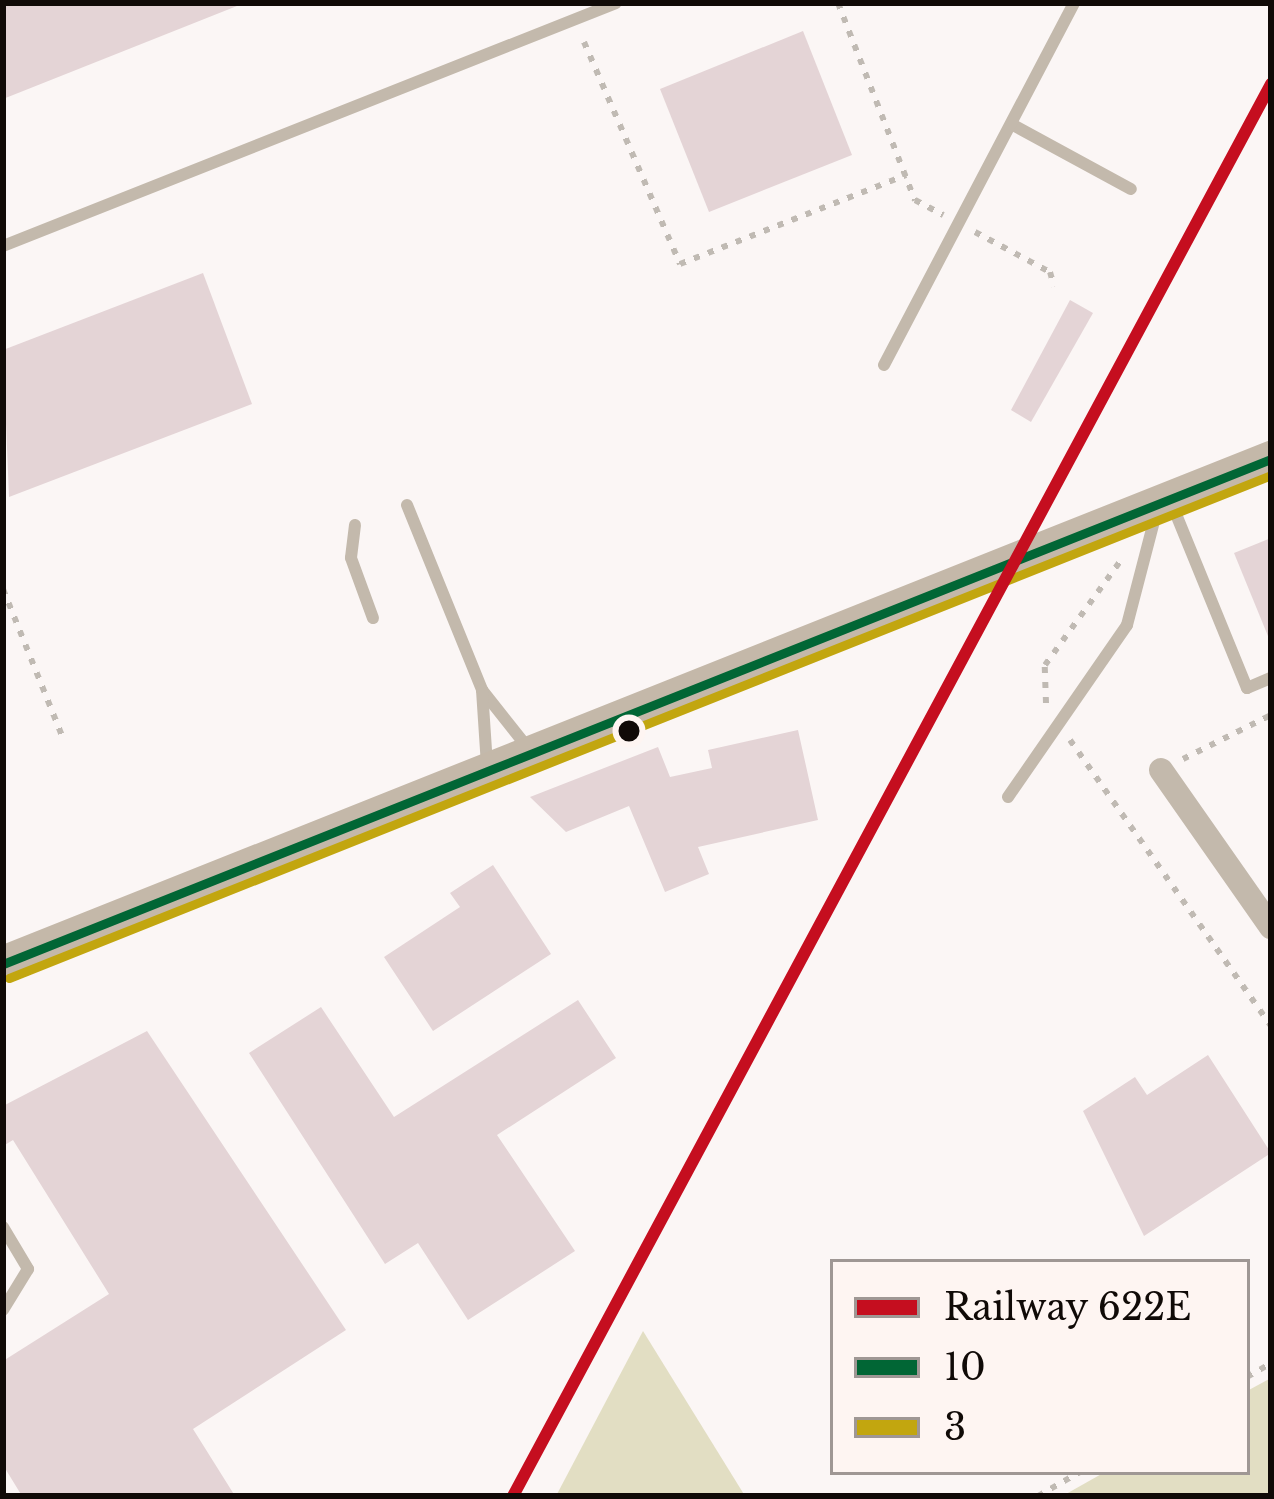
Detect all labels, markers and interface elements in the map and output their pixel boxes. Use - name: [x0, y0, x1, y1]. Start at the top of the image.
- unlabelled marker: [618, 720, 640, 742]
- legend: [830, 1259, 1250, 1475]
- text: Railway 622E: [944, 1285, 1191, 1330]
- text: 10: [944, 1345, 986, 1390]
- text: 3: [944, 1405, 966, 1450]

